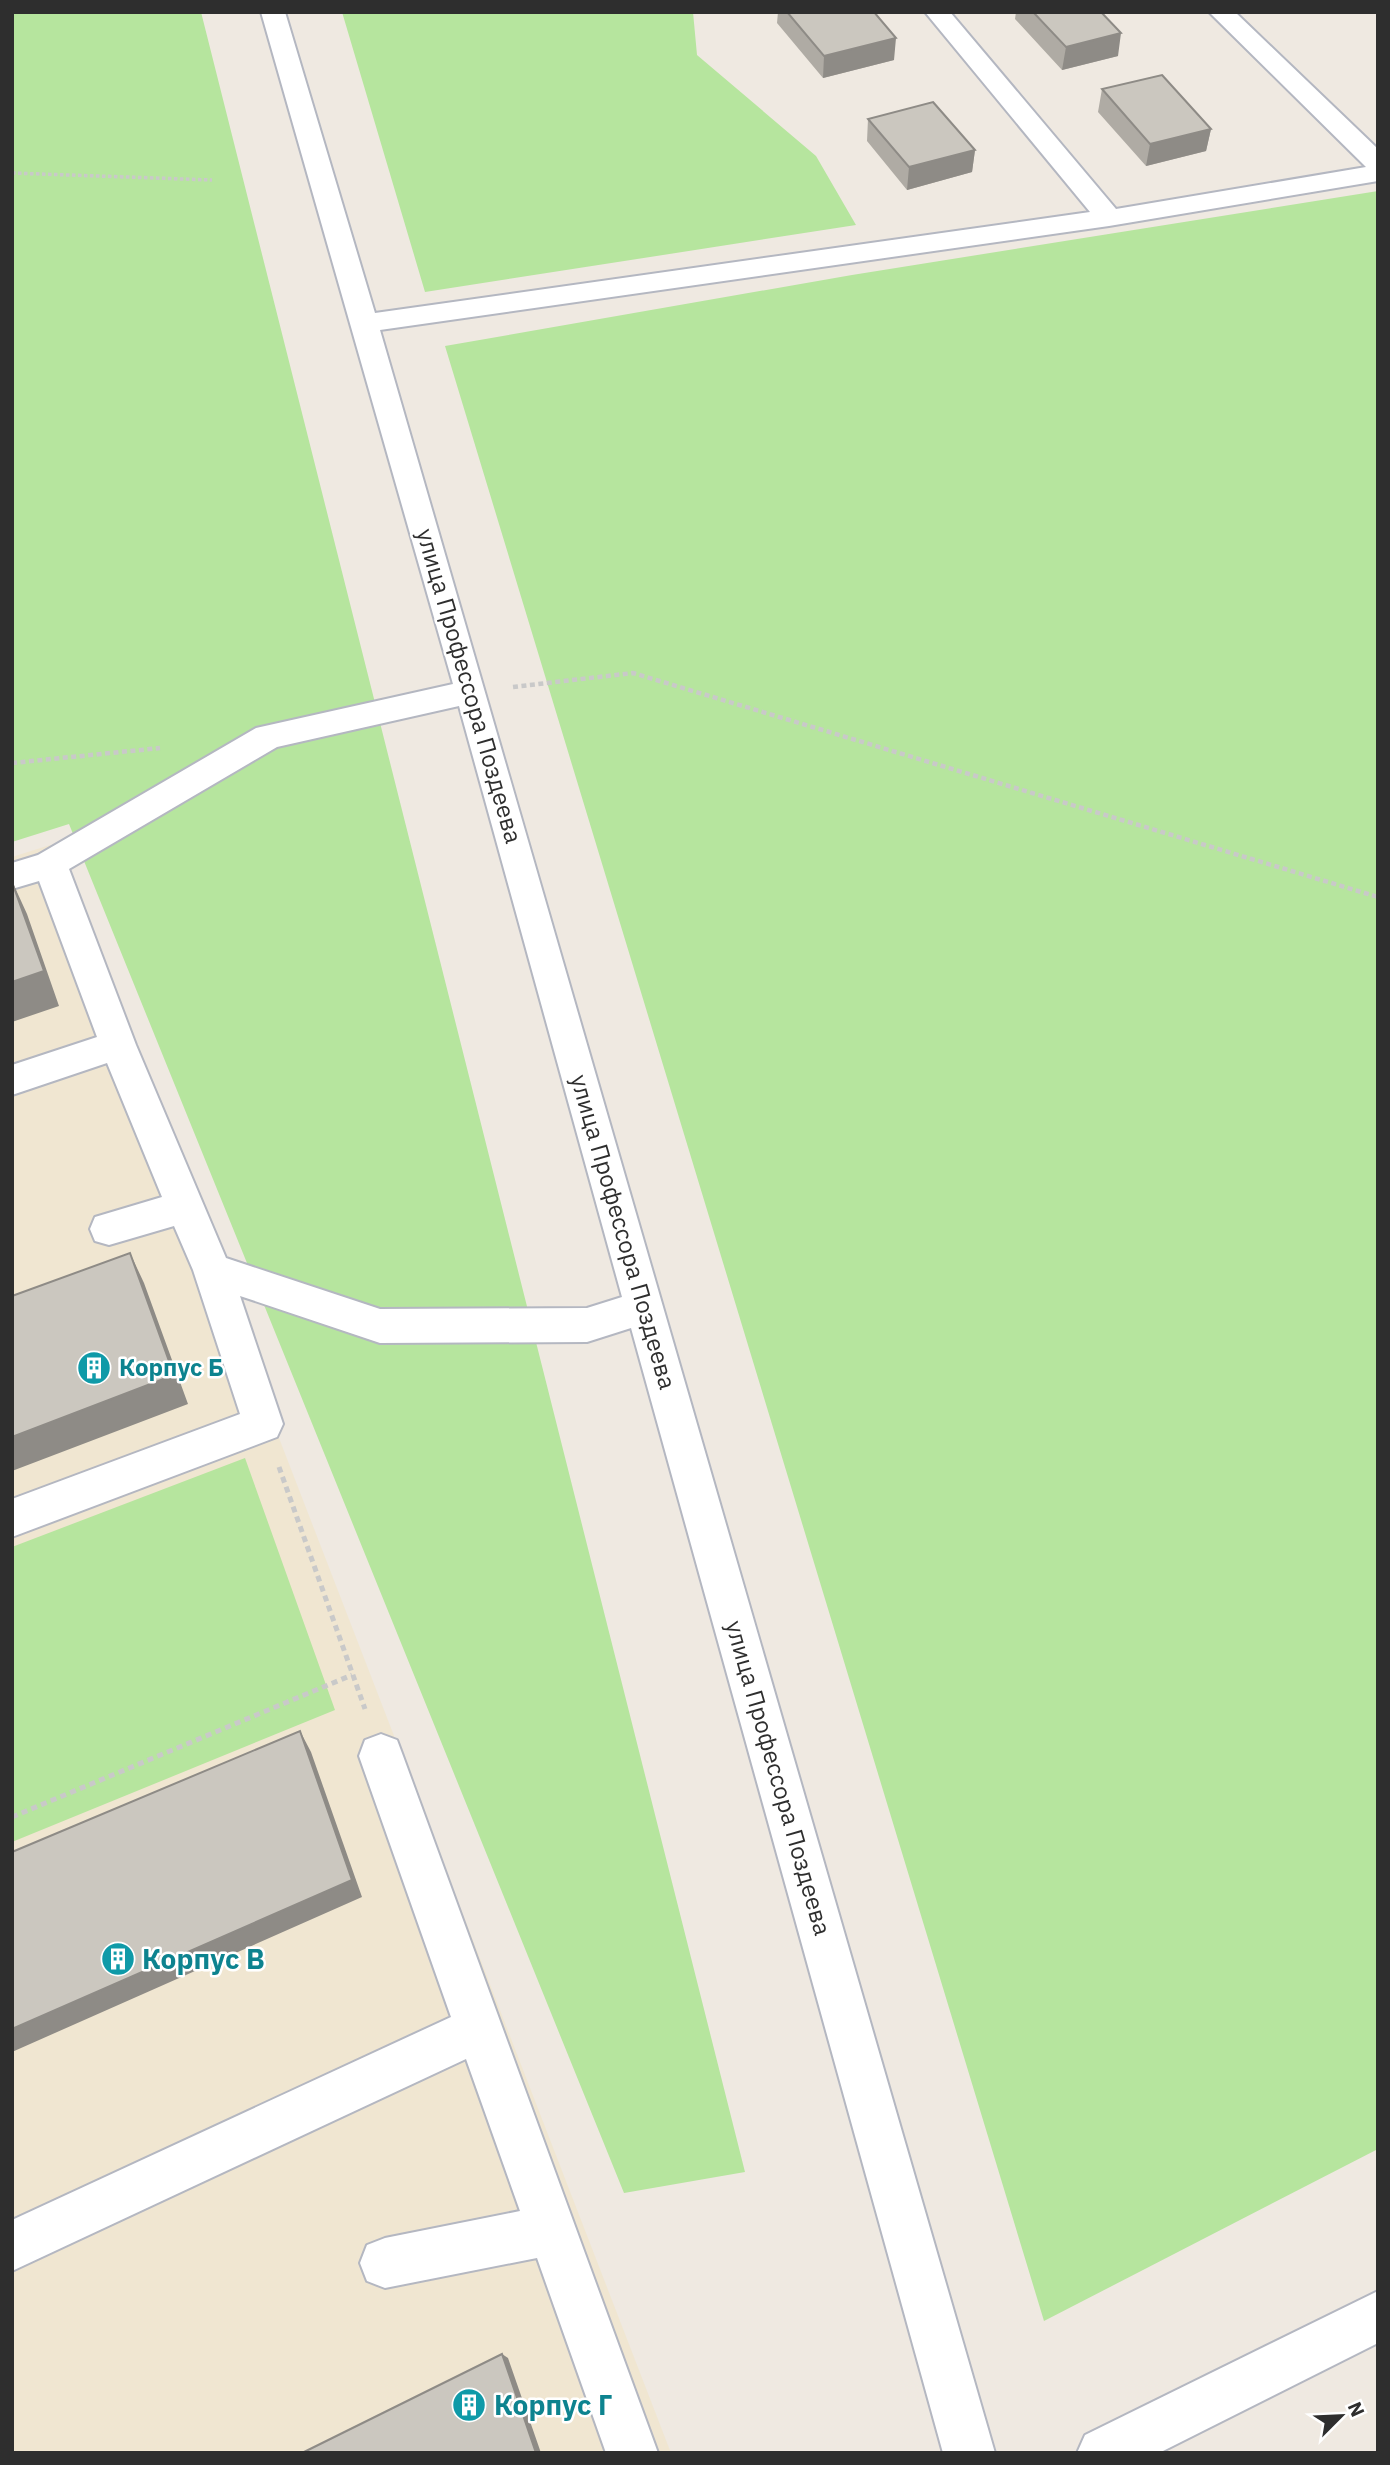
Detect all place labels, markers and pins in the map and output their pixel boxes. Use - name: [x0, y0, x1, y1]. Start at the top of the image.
- building icon: Корпус Б: [75, 1349, 113, 1387]
- place label: Корпус Б: [119, 1351, 224, 1383]
- building icon: Корпус В: [99, 1940, 137, 1978]
- place label: Корпус В: [142, 1940, 265, 1977]
- building icon: Корпус Г: [450, 2386, 488, 2424]
- place label: Корпус Г: [494, 2386, 612, 2423]

